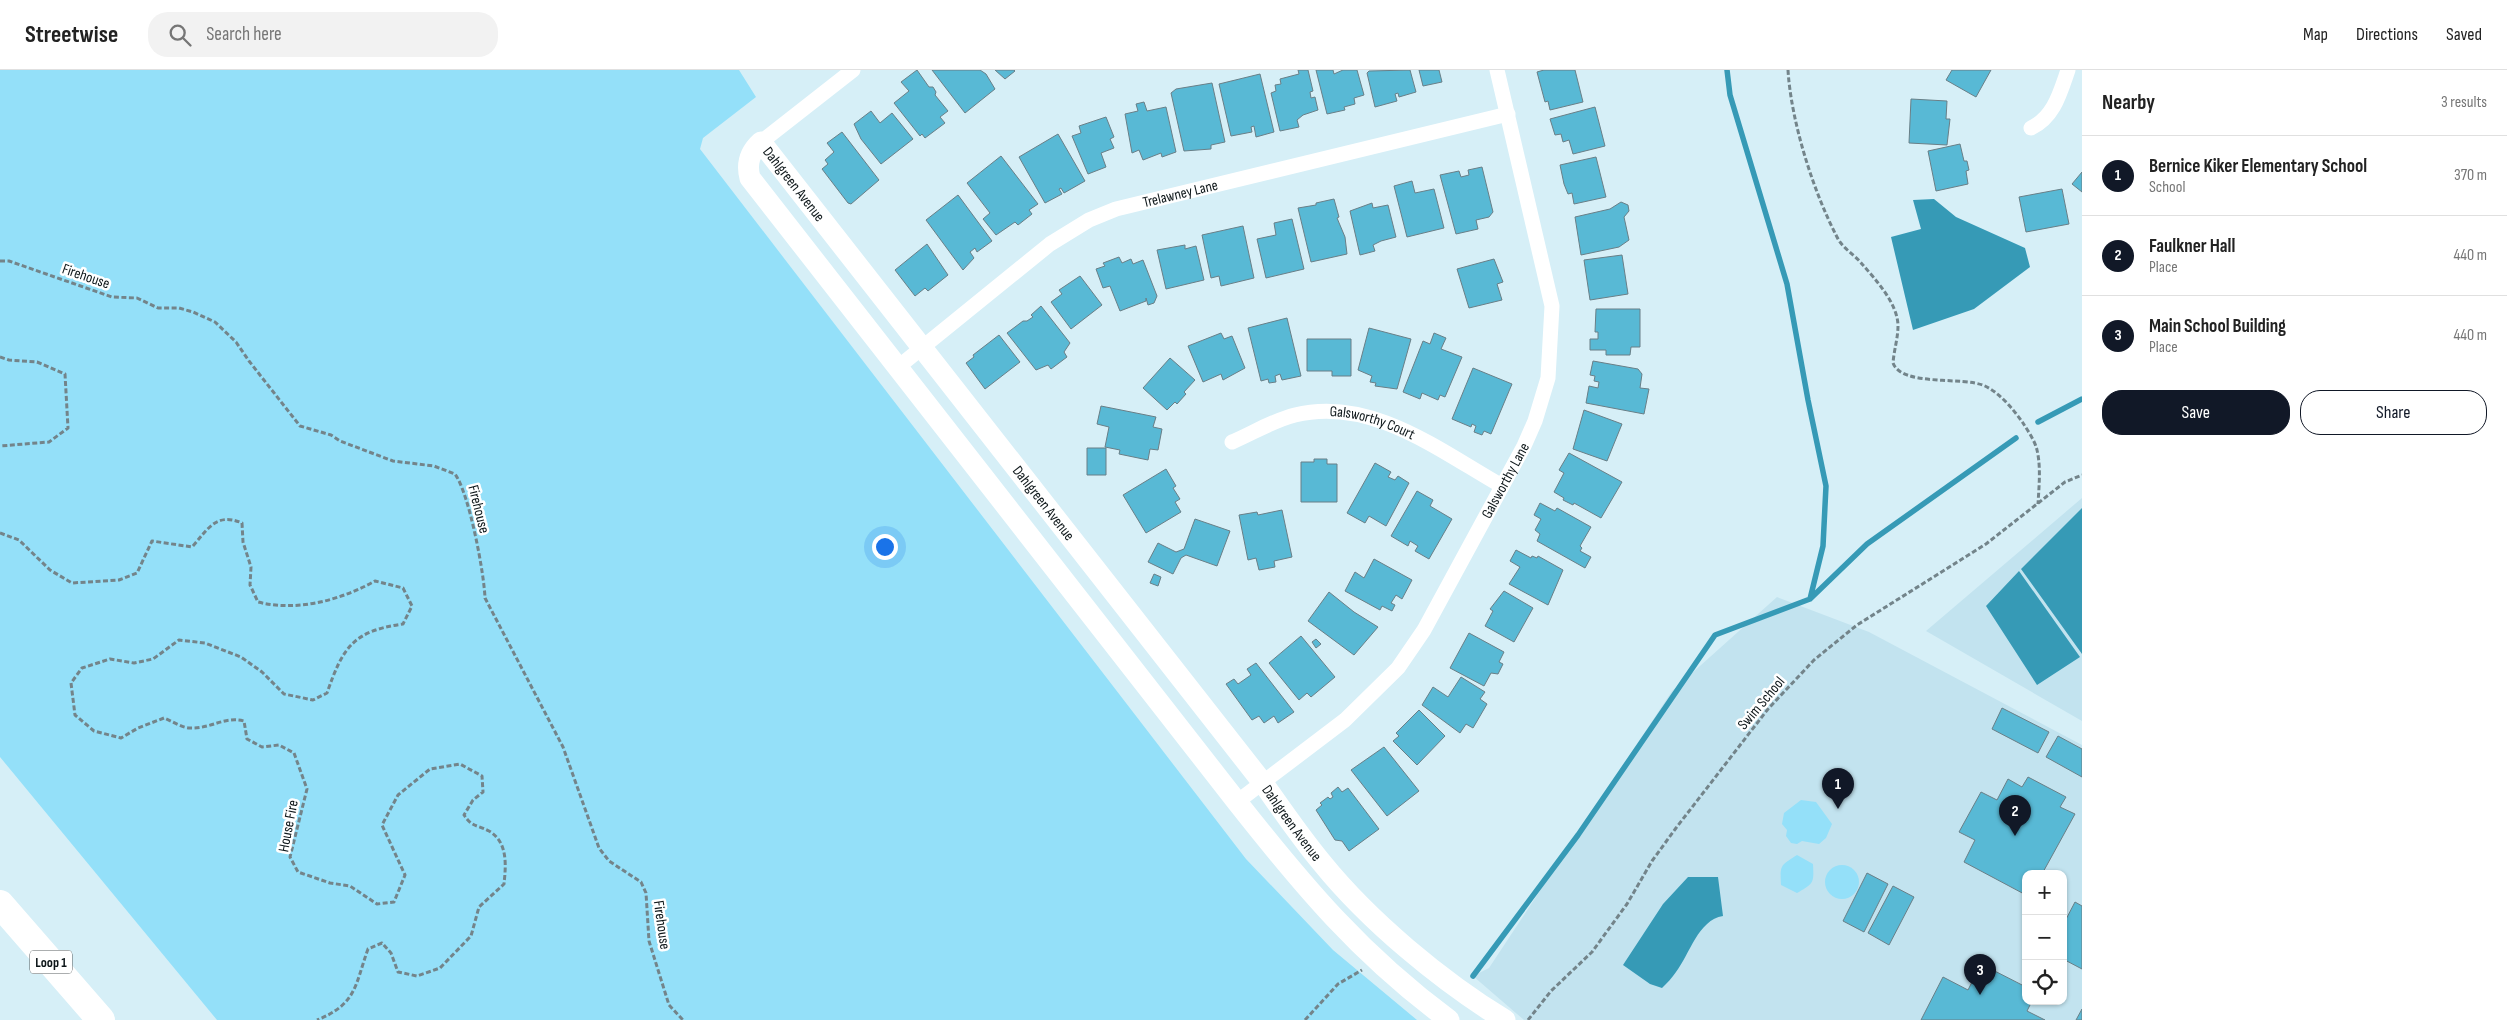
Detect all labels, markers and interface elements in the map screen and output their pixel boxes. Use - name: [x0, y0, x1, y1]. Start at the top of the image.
- search box: [148, 12, 498, 57]
- text: Streetwise: [25, 20, 118, 49]
- icon: search: [166, 21, 194, 49]
- text: Search here: [206, 23, 282, 46]
- text: Map: [2303, 24, 2328, 45]
- text: Directions: [2356, 24, 2418, 45]
- text: Saved: [2446, 24, 2482, 45]
- text: Nearby: [2102, 90, 2155, 115]
- text: 3 results: [2441, 93, 2487, 112]
- street label: Dahlgreen Avenue: [758, 143, 829, 226]
- text: Bernice Kiker Elementary School: [2149, 155, 2367, 178]
- text: 1: [2115, 166, 2121, 185]
- text: 370 m: [2454, 166, 2487, 185]
- street label: Trelawney Lane: [1141, 176, 1220, 212]
- text: School: [2149, 178, 2185, 197]
- text: Faulkner Hall: [2149, 235, 2235, 258]
- text: 2: [2114, 246, 2122, 265]
- text: 440 m: [2454, 246, 2487, 265]
- text: Place: [2149, 258, 2178, 277]
- street label: Firehouse: [60, 259, 112, 293]
- text: Main School Building: [2149, 315, 2286, 338]
- text: 3: [2114, 326, 2122, 345]
- text: 440 m: [2454, 326, 2487, 345]
- text: Place: [2149, 338, 2178, 357]
- button: Save: [2102, 390, 2290, 435]
- button: Share: [2300, 390, 2487, 435]
- street label: Galsworthy Court: [1329, 402, 1418, 444]
- street label: Galsworthy Lane: [1477, 440, 1534, 522]
- street label: Dahlgreen Avenue: [1008, 462, 1079, 545]
- street label: Firehouse: [463, 483, 494, 535]
- your location: [872, 534, 898, 560]
- street label: Swim School: [1734, 673, 1789, 734]
- pin: 1: [1822, 768, 1854, 809]
- street label: Dahlgreen Avenue: [1257, 781, 1326, 865]
- pin: 2: [1999, 795, 2031, 836]
- street label: House Fire: [274, 798, 303, 854]
- map controls: [2022, 870, 2067, 1005]
- button: +: [2022, 870, 2067, 915]
- street label: Firehouse: [649, 899, 674, 951]
- button: −: [2022, 915, 2067, 960]
- road number: Loop 1: [30, 950, 72, 974]
- pin: 3: [1964, 954, 1996, 995]
- button: locate: [2022, 960, 2067, 1005]

